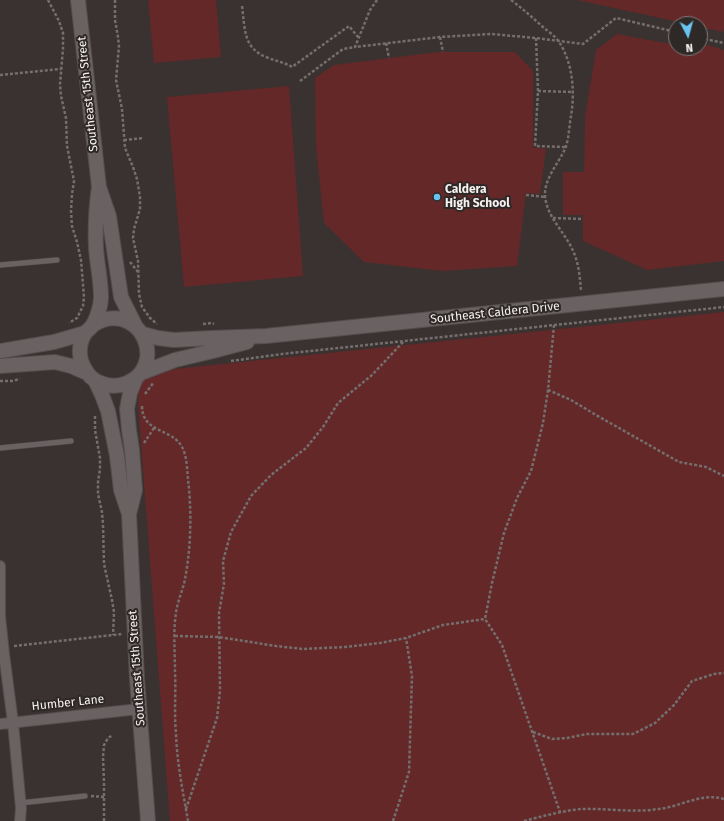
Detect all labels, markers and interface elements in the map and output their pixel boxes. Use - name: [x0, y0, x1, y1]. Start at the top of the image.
- north arrow: [668, 16, 708, 56]
- street label: Southeast 15th Street: [75, 36, 101, 152]
- text: N: [685, 41, 694, 54]
- place label: Caldera High School: [445, 183, 510, 211]
- marker: Caldera High School: [432, 192, 442, 202]
- street label: Southeast Caldera Drive: [430, 299, 560, 327]
- street label: Southeast 15th Street: [126, 610, 148, 726]
- street label: Humber Lane: [31, 692, 105, 714]

